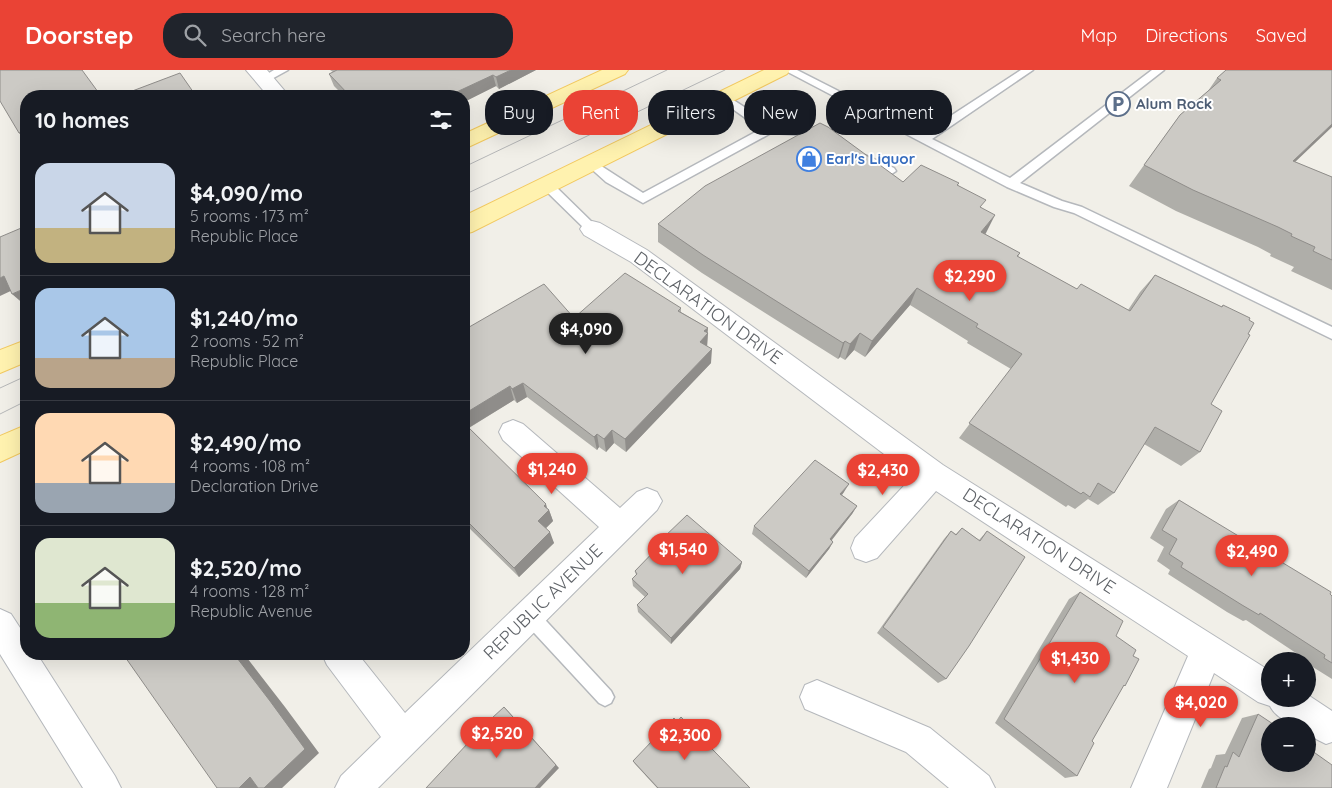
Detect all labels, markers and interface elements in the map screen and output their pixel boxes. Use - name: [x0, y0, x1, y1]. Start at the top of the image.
- search box: [163, 13, 513, 58]
- text: Doorstep: [25, 20, 133, 50]
- icon: search: [181, 21, 209, 49]
- text: Search here: [221, 23, 326, 47]
- text: Map: [1080, 24, 1117, 47]
- text: Directions: [1145, 24, 1228, 47]
- text: Saved: [1256, 24, 1307, 47]
- chip: Buy: [485, 90, 553, 135]
- chip: Rent: [563, 90, 638, 135]
- chip: Filters: [648, 90, 734, 135]
- chip: New: [744, 90, 816, 135]
- chip: Apartment: [826, 90, 952, 135]
- parking icon: Alum Rock: [1105, 91, 1131, 117]
- place label: Alum Rock: [1136, 94, 1212, 113]
- icon: filters: [427, 106, 455, 134]
- text: 10 homes: [35, 107, 129, 133]
- shop icon: Earl's Liquor: [796, 146, 822, 172]
- place label: Earl's Liquor: [826, 149, 916, 168]
- text: $4,090/mo: [190, 180, 303, 206]
- icon: home: [75, 183, 135, 243]
- text: 5 rooms · 173 m²: [190, 206, 309, 226]
- text: Republic Place: [190, 226, 298, 246]
- street label: DECLARATION DRIVE: [630, 246, 787, 369]
- pin: $2,290: [929, 260, 1011, 302]
- text: $2,290: [944, 266, 996, 286]
- text: $1,240/mo: [190, 305, 298, 331]
- icon: home: [75, 308, 135, 368]
- pin: $4,090: [545, 312, 627, 355]
- text: $4,090: [560, 319, 612, 339]
- text: 2 rooms · 52 m²: [190, 331, 304, 351]
- text: Republic Place: [190, 351, 298, 371]
- text: $2,490/mo: [190, 430, 301, 456]
- icon: home: [75, 433, 135, 493]
- pin: $1,240: [511, 452, 593, 495]
- pin: $2,430: [842, 454, 924, 496]
- text: 4 rooms · 108 m²: [190, 456, 310, 476]
- text: $1,240: [528, 459, 576, 479]
- text: $2,430: [858, 460, 908, 480]
- text: Declaration Drive: [190, 476, 319, 496]
- street label: DECLARATION DRIVE: [958, 483, 1120, 599]
- pin: $1,540: [642, 532, 724, 575]
- pin: $2,490: [1211, 534, 1293, 577]
- street label: REPUBLIC AVENUE: [478, 539, 607, 664]
- text: $1,540: [659, 539, 707, 559]
- text: $2,490: [1226, 541, 1278, 561]
- text: $2,520/mo: [190, 555, 302, 581]
- icon: home: [75, 558, 135, 618]
- text: 4 rooms · 128 m²: [190, 581, 309, 601]
- text: Republic Avenue: [190, 601, 313, 621]
- pin: $1,430: [1034, 642, 1116, 684]
- text: $1,430: [1051, 648, 1099, 668]
- map controls: [1261, 652, 1316, 772]
- button: +: [1261, 652, 1316, 707]
- pin: $4,020: [1160, 686, 1242, 728]
- text: $4,020: [1175, 692, 1227, 712]
- pin: $2,520: [456, 716, 538, 759]
- button: −: [1261, 717, 1316, 772]
- pin: $2,300: [644, 718, 726, 761]
- text: $2,520: [471, 723, 523, 743]
- text: $2,300: [659, 725, 711, 745]

